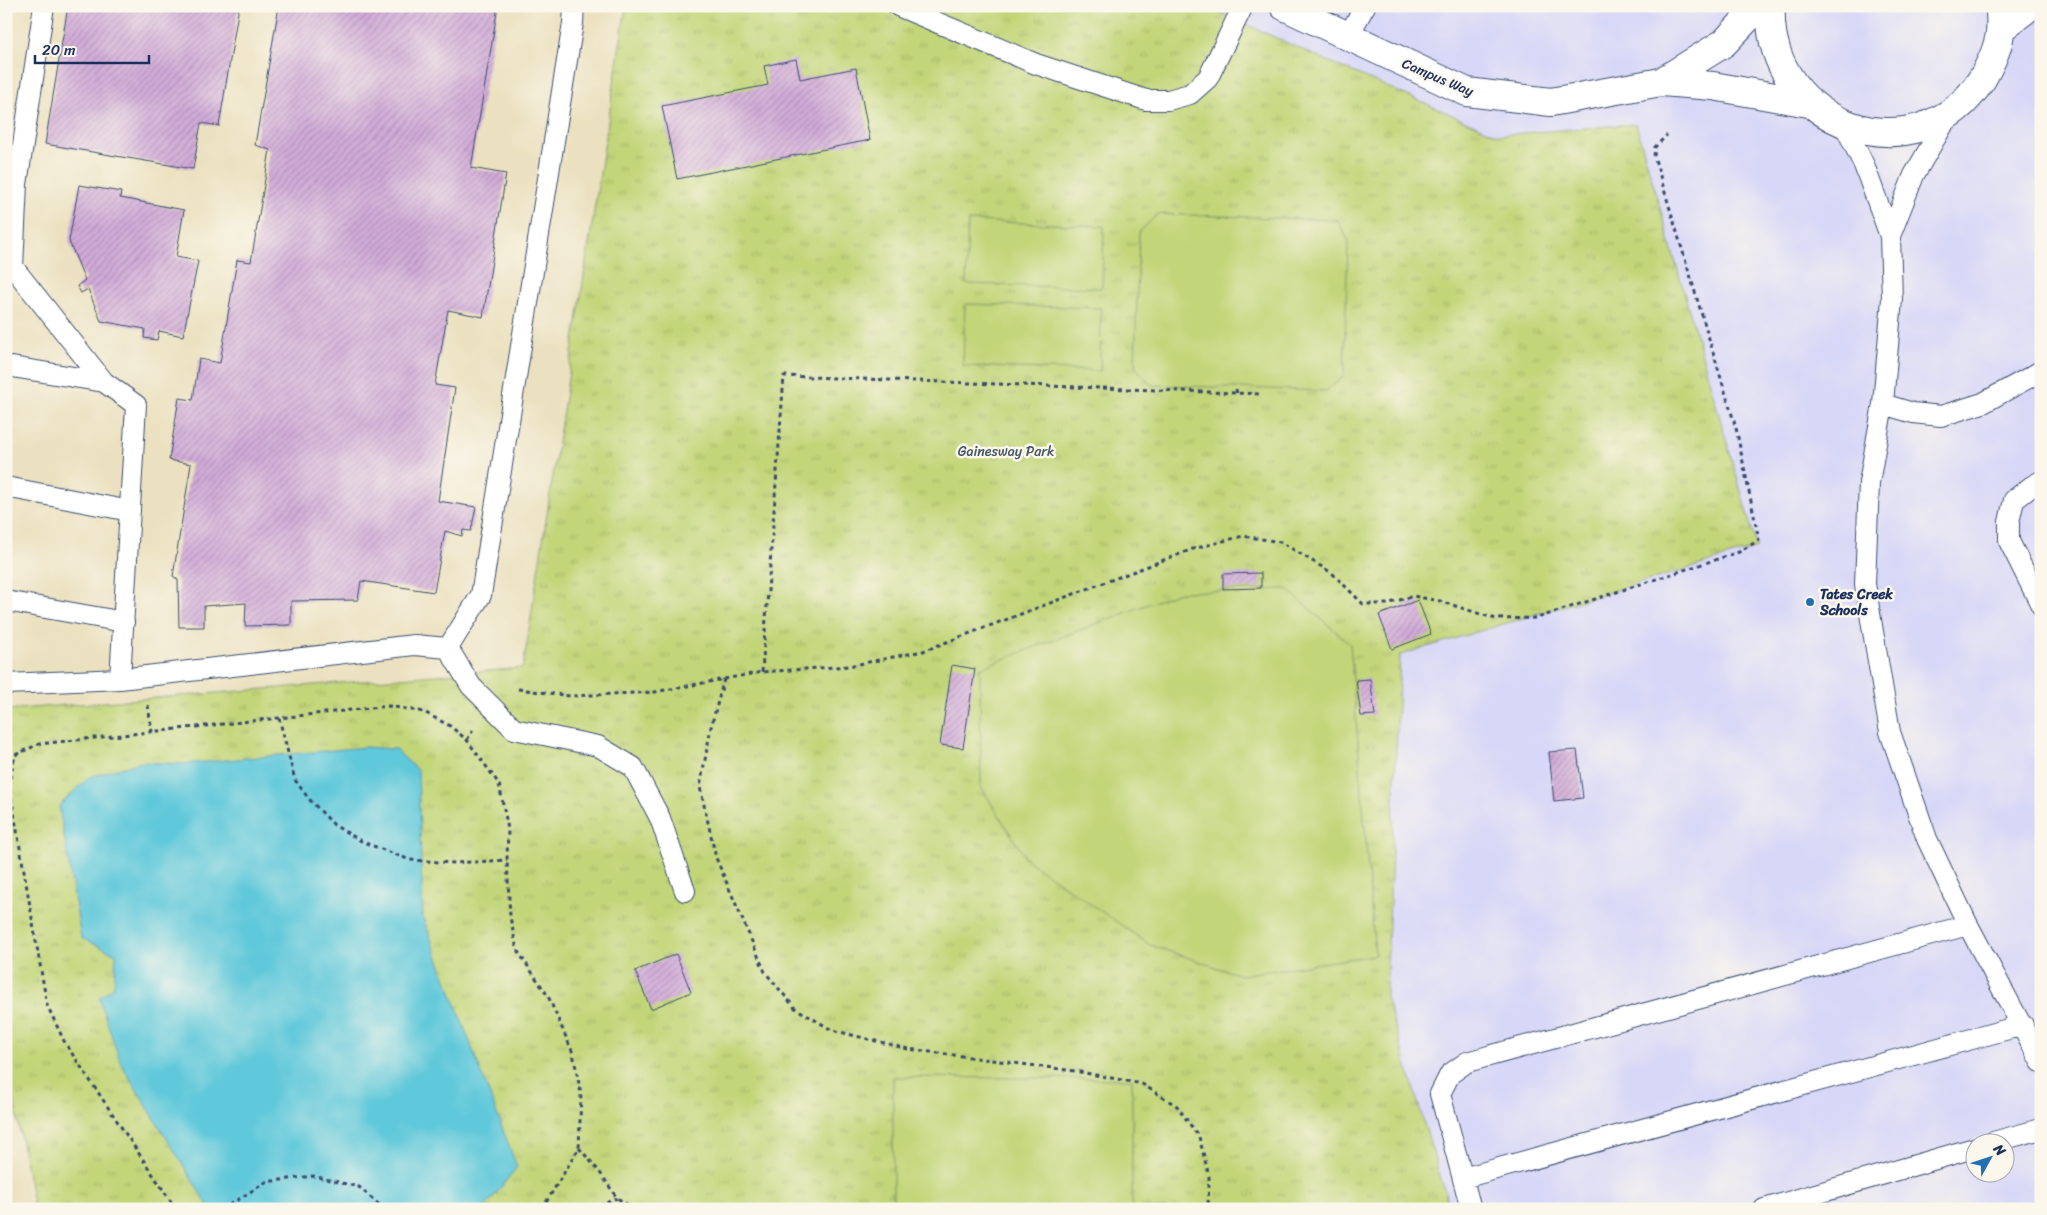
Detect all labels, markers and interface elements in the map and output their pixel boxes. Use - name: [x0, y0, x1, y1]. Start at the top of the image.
- scale bar: [35, 32, 149, 64]
- text: 20 m: [42, 37, 76, 63]
- street label: Campus Way: [1398, 51, 1478, 104]
- park label: Gainesway Park: [958, 439, 1054, 464]
- place label: Tates Creek Schools: [1819, 582, 1893, 623]
- marker: Tates Creek Schools: [1804, 596, 1816, 608]
- north arrow: [1964, 1132, 2014, 1182]
- text: N: [1986, 1137, 2012, 1162]

